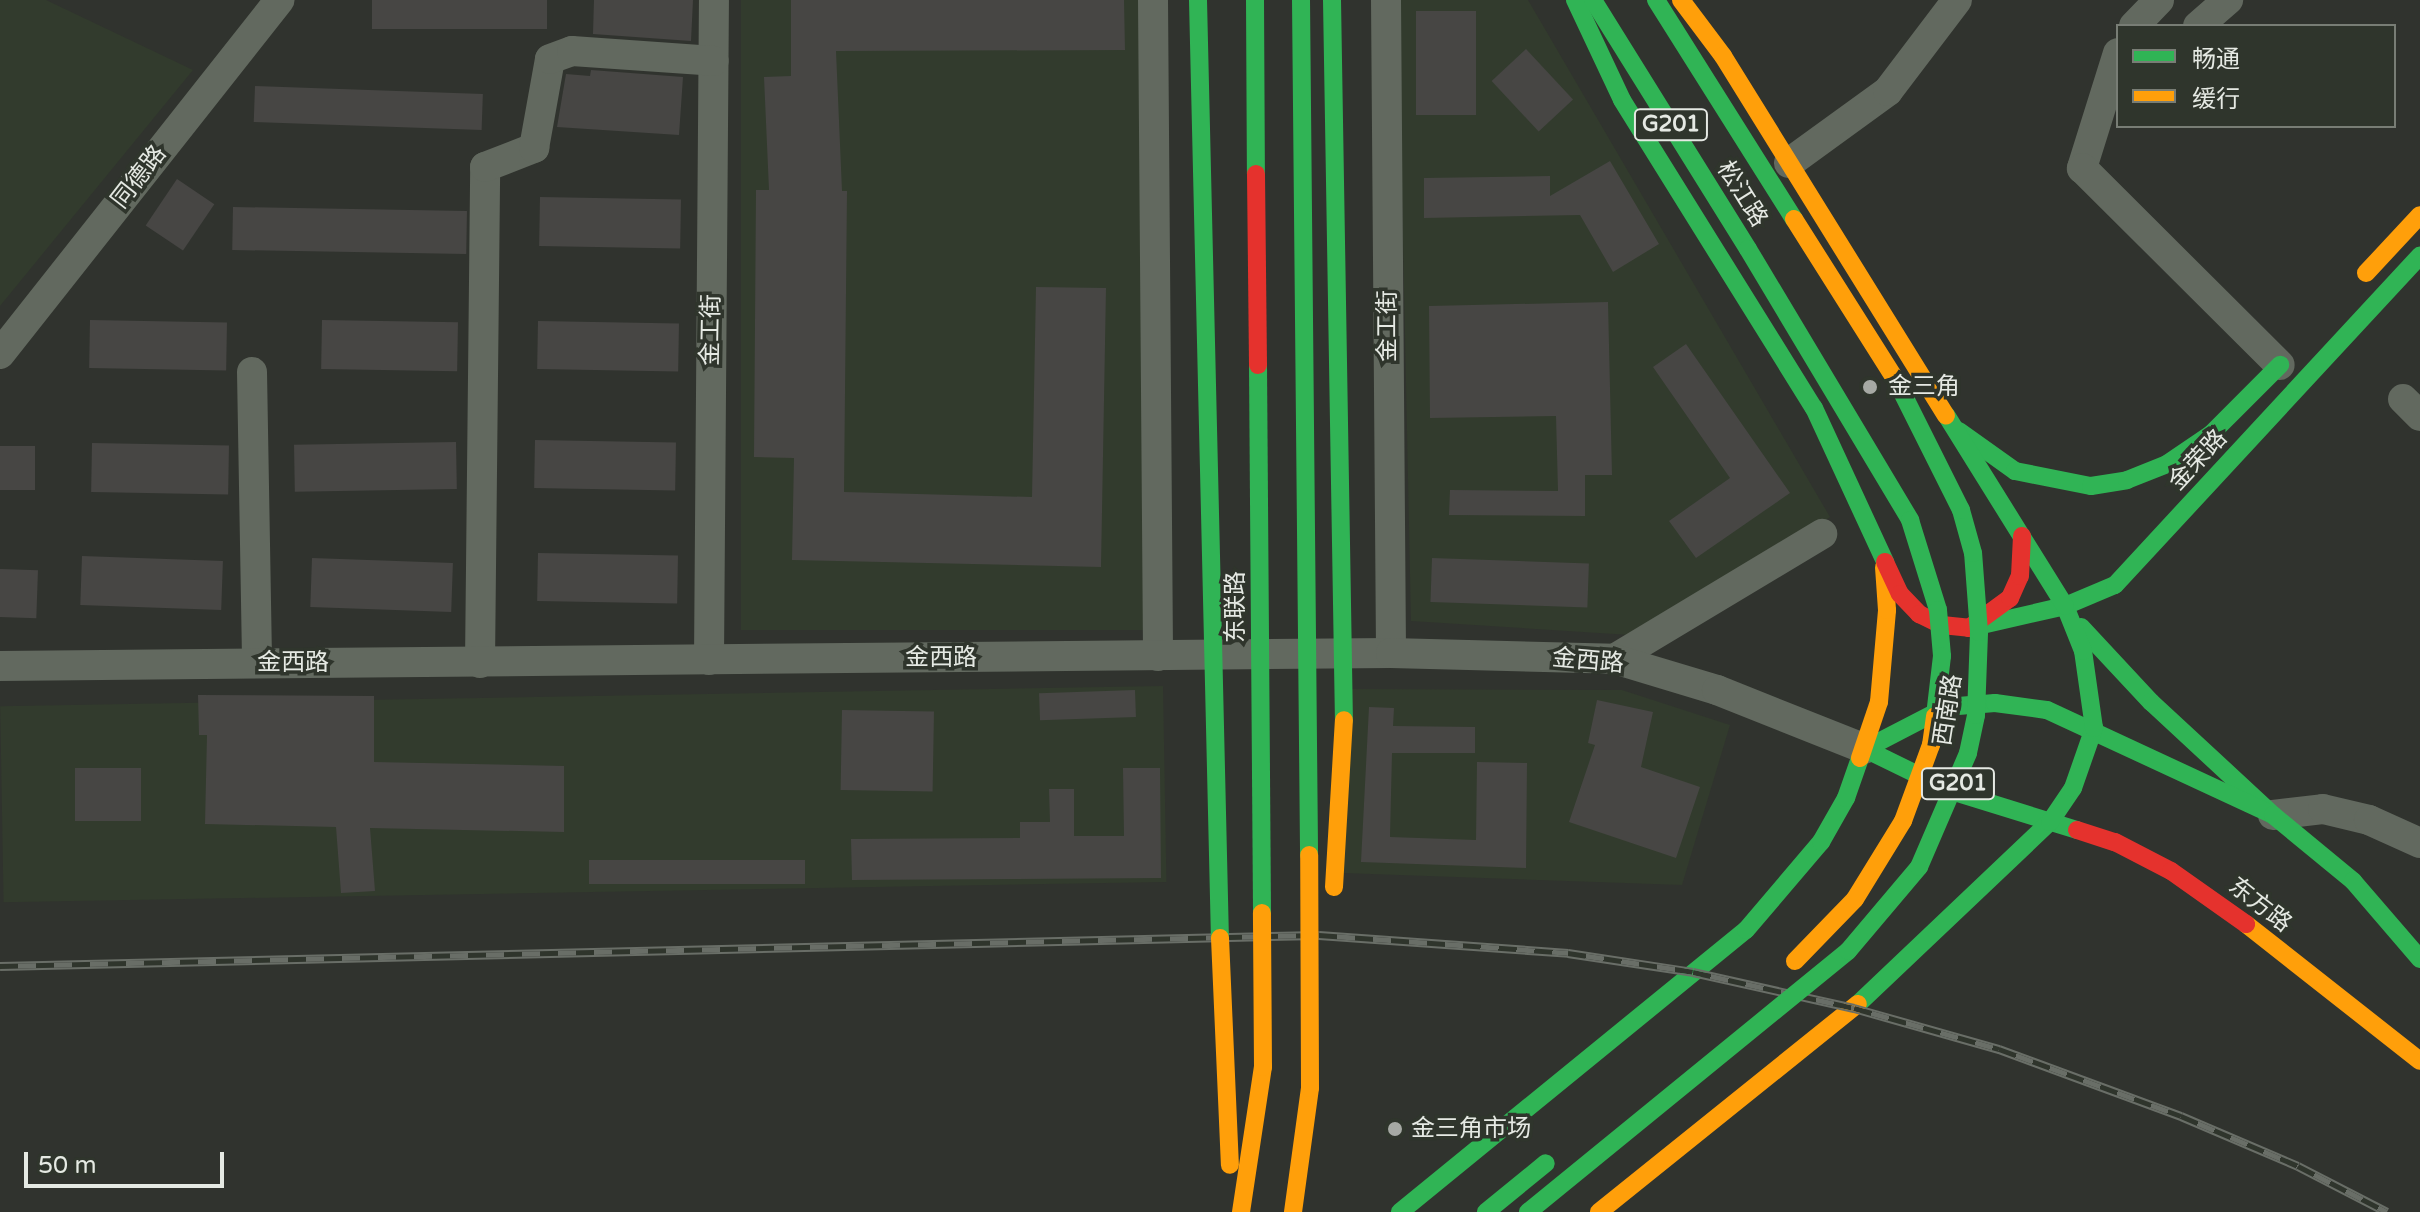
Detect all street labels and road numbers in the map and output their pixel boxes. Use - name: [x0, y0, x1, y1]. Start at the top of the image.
- road number: G201: [1633, 107, 1709, 143]
- street label: 同德路: [105, 140, 173, 214]
- street label: 松江路: [1711, 156, 1773, 232]
- street label: 金工街: [1374, 290, 1402, 362]
- street label: 金工街: [696, 294, 726, 366]
- street label: 金荣路: [2163, 424, 2233, 496]
- street label: 东联路: [1222, 571, 1250, 643]
- street label: 金西路: [905, 644, 977, 672]
- street label: 金西路: [1551, 644, 1625, 678]
- street label: 金西路: [257, 649, 329, 677]
- street label: 西南路: [1928, 672, 1968, 748]
- road number: G201: [1920, 766, 1996, 802]
- street label: 东方路: [2223, 871, 2297, 939]

